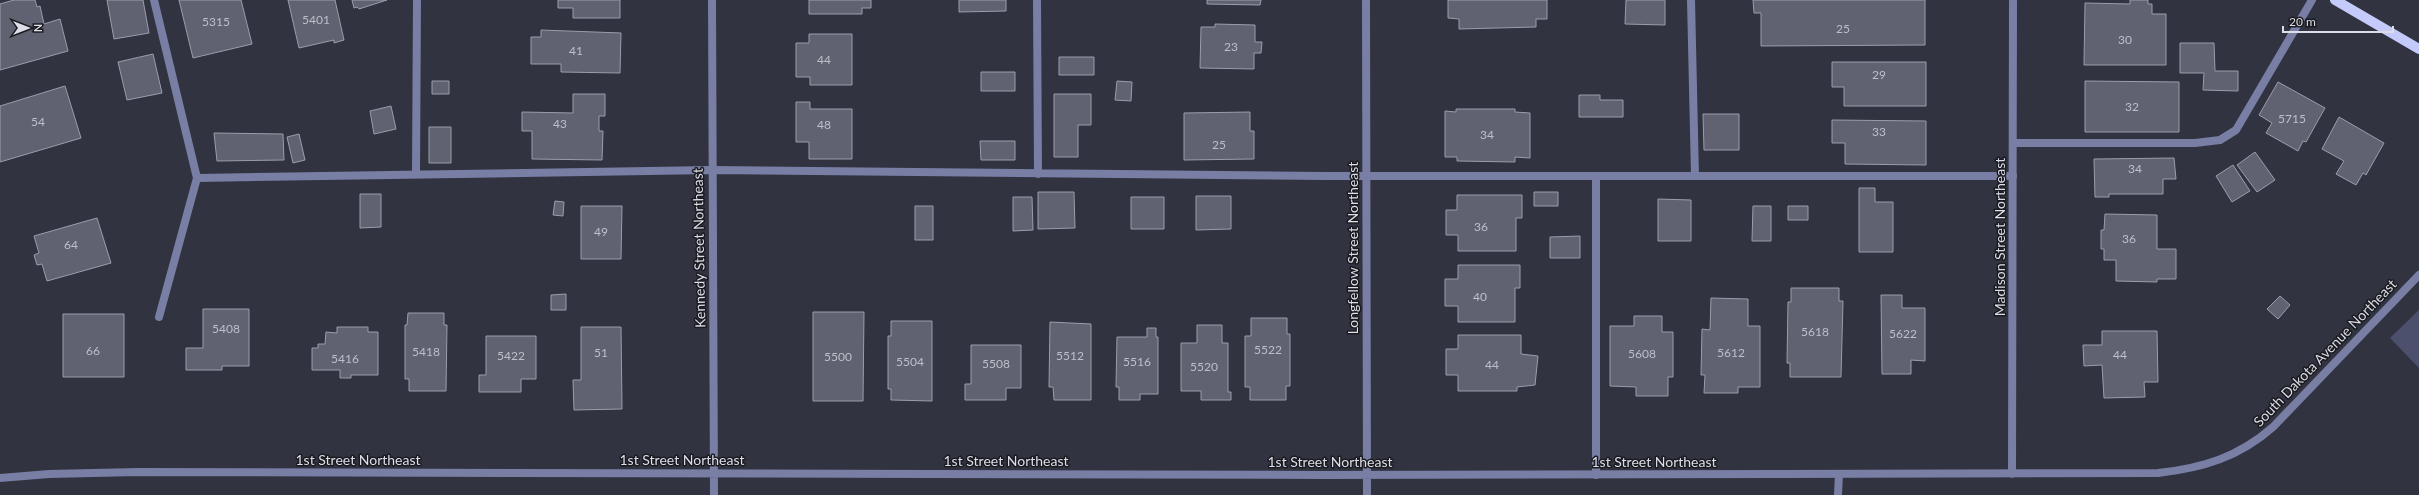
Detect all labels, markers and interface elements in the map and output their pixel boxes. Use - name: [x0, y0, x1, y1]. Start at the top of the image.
- north arrow: [8, 8, 48, 48]
- scale bar: [2283, 8, 2393, 34]
- house number: 5401: [302, 12, 330, 27]
- house number: 5315: [202, 14, 230, 29]
- text: 20 m: [2289, 14, 2316, 29]
- house number: 25: [1836, 21, 1850, 36]
- text: N: [32, 24, 45, 32]
- house number: 30: [2118, 32, 2132, 47]
- house number: 23: [1224, 39, 1238, 54]
- house number: 41: [569, 43, 583, 58]
- house number: 44: [817, 52, 831, 67]
- house number: 29: [1872, 67, 1886, 82]
- house number: 32: [2125, 99, 2139, 114]
- house number: 5715: [2278, 111, 2306, 126]
- house number: 54: [31, 114, 45, 129]
- house number: 43: [553, 116, 567, 131]
- house number: 48: [817, 117, 831, 132]
- house number: 33: [1872, 124, 1886, 139]
- house number: 34: [1480, 127, 1494, 142]
- house number: 25: [1212, 137, 1226, 152]
- street label: Madison Street Northeast: [1991, 158, 2008, 316]
- house number: 34: [2128, 161, 2142, 176]
- street label: Longfellow Street Northeast: [1344, 162, 1361, 334]
- street label: Kennedy Street Northeast: [689, 168, 708, 328]
- house number: 36: [1474, 219, 1488, 234]
- house number: 49: [594, 224, 608, 239]
- house number: 36: [2122, 231, 2136, 246]
- house number: 64: [64, 237, 78, 252]
- street label: South Dakota Avenue Northeast: [2250, 275, 2400, 430]
- house number: 40: [1473, 289, 1487, 304]
- house number: 5408: [212, 321, 240, 336]
- house number: 5618: [1801, 324, 1829, 339]
- house number: 5622: [1889, 326, 1917, 341]
- house number: 5522: [1254, 342, 1282, 357]
- house number: 66: [86, 343, 100, 358]
- house number: 5418: [412, 344, 440, 359]
- house number: 51: [594, 345, 608, 360]
- house number: 5612: [1717, 345, 1745, 360]
- house number: 5608: [1628, 346, 1656, 361]
- house number: 44: [2113, 347, 2127, 362]
- house number: 5422: [497, 348, 525, 363]
- house number: 5512: [1056, 348, 1084, 363]
- house number: 5500: [824, 349, 852, 364]
- house number: 5416: [331, 351, 359, 366]
- house number: 5504: [896, 354, 924, 369]
- house number: 5516: [1123, 354, 1151, 369]
- house number: 5508: [982, 356, 1010, 371]
- house number: 44: [1485, 357, 1499, 372]
- house number: 5520: [1190, 359, 1218, 374]
- street label: 1st Street Northeast: [296, 451, 421, 468]
- street label: 1st Street Northeast: [620, 451, 745, 468]
- street label: 1st Street Northeast: [944, 452, 1069, 469]
- street label: 1st Street Northeast: [1268, 453, 1393, 470]
- street label: 1st Street Northeast: [1592, 453, 1717, 470]

